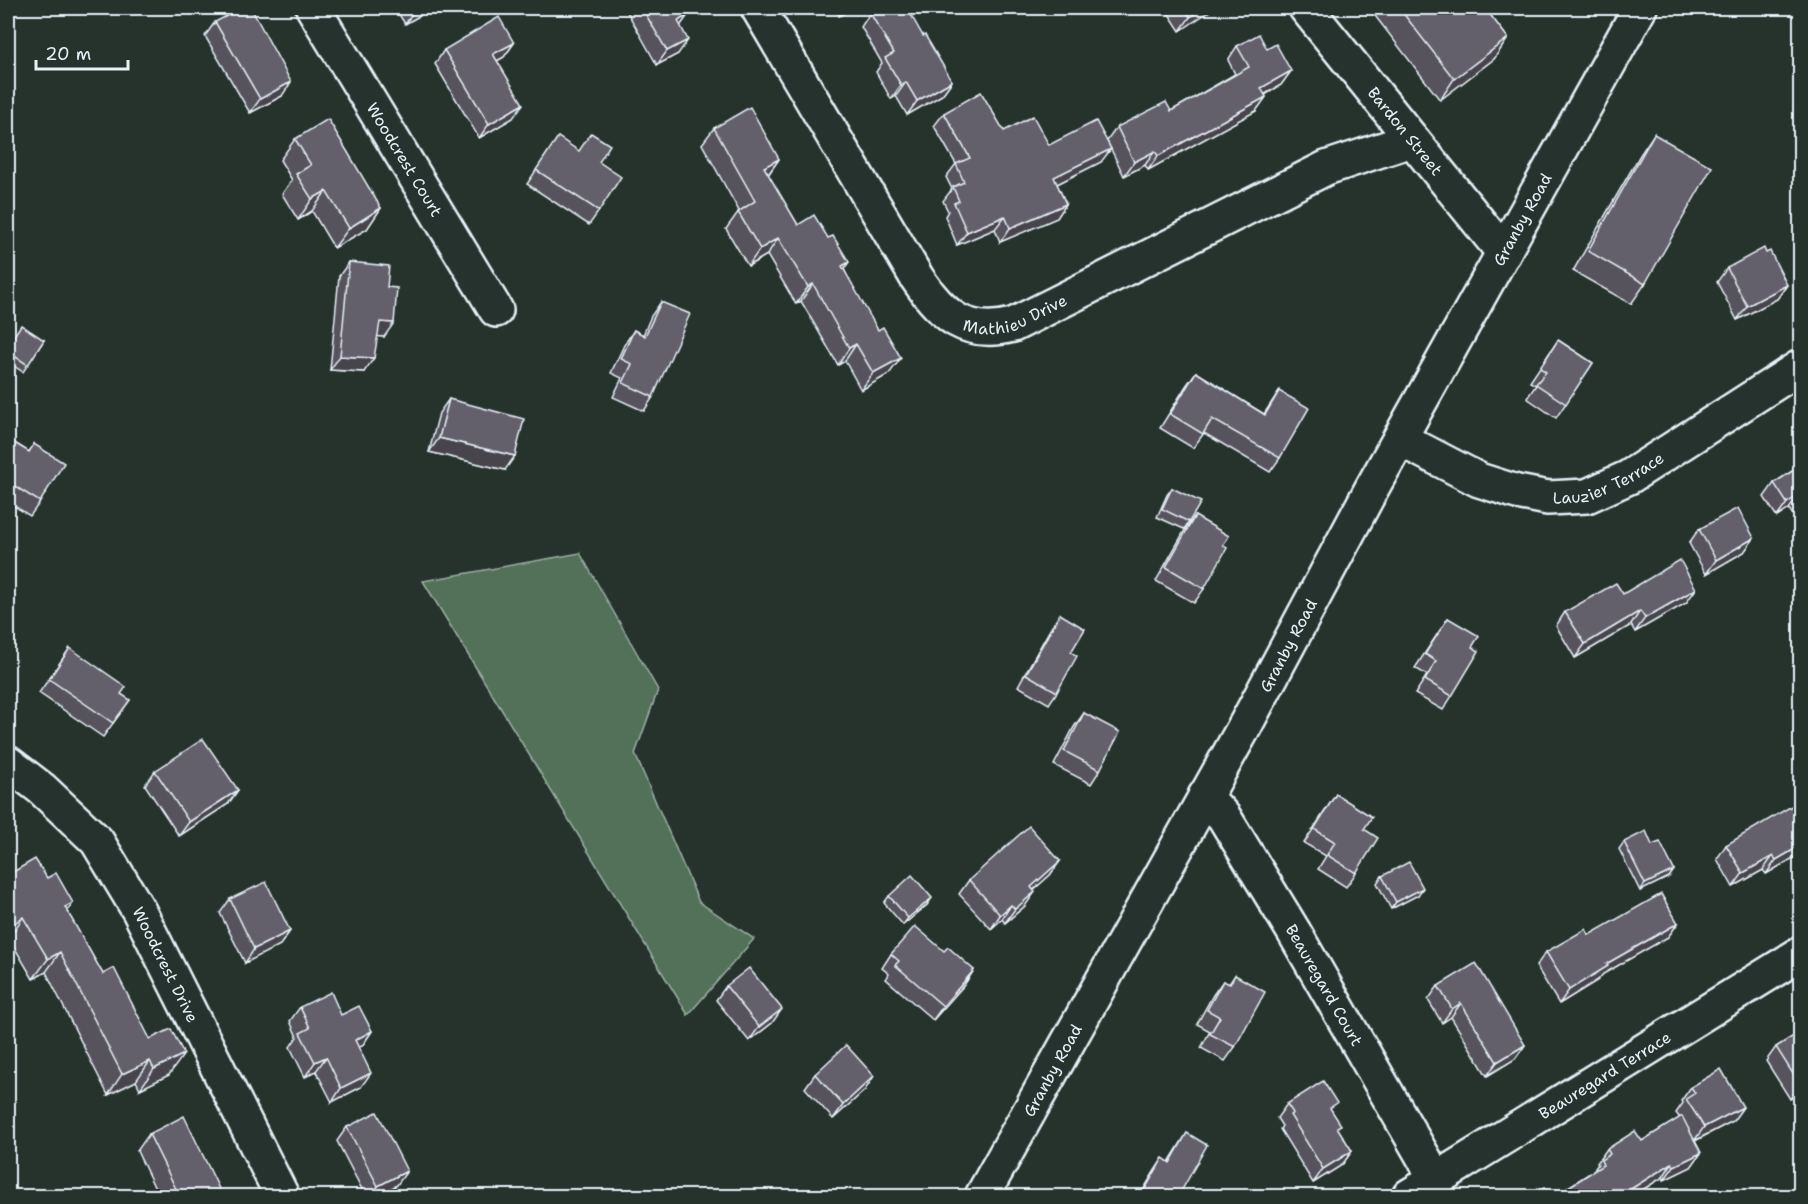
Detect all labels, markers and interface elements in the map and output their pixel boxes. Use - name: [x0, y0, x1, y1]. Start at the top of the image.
- scale bar: [36, 33, 128, 71]
- text: 20 m: [45, 42, 91, 66]
- street label: Bardon Street: [1363, 83, 1447, 180]
- street label: Woodcrest Court: [362, 99, 447, 221]
- street label: Granby Road: [1488, 170, 1557, 270]
- street label: Mathieu Drive: [961, 290, 1070, 339]
- street label: Lauzier Terrace: [1552, 447, 1668, 509]
- street label: Granby Road: [1255, 595, 1322, 696]
- street label: Woodcrest Drive: [128, 903, 203, 1026]
- street label: Beauregard Court: [1281, 920, 1367, 1050]
- street label: Granby Road: [1018, 1021, 1087, 1120]
- street label: Beauregard Terrace: [1535, 1027, 1675, 1124]

